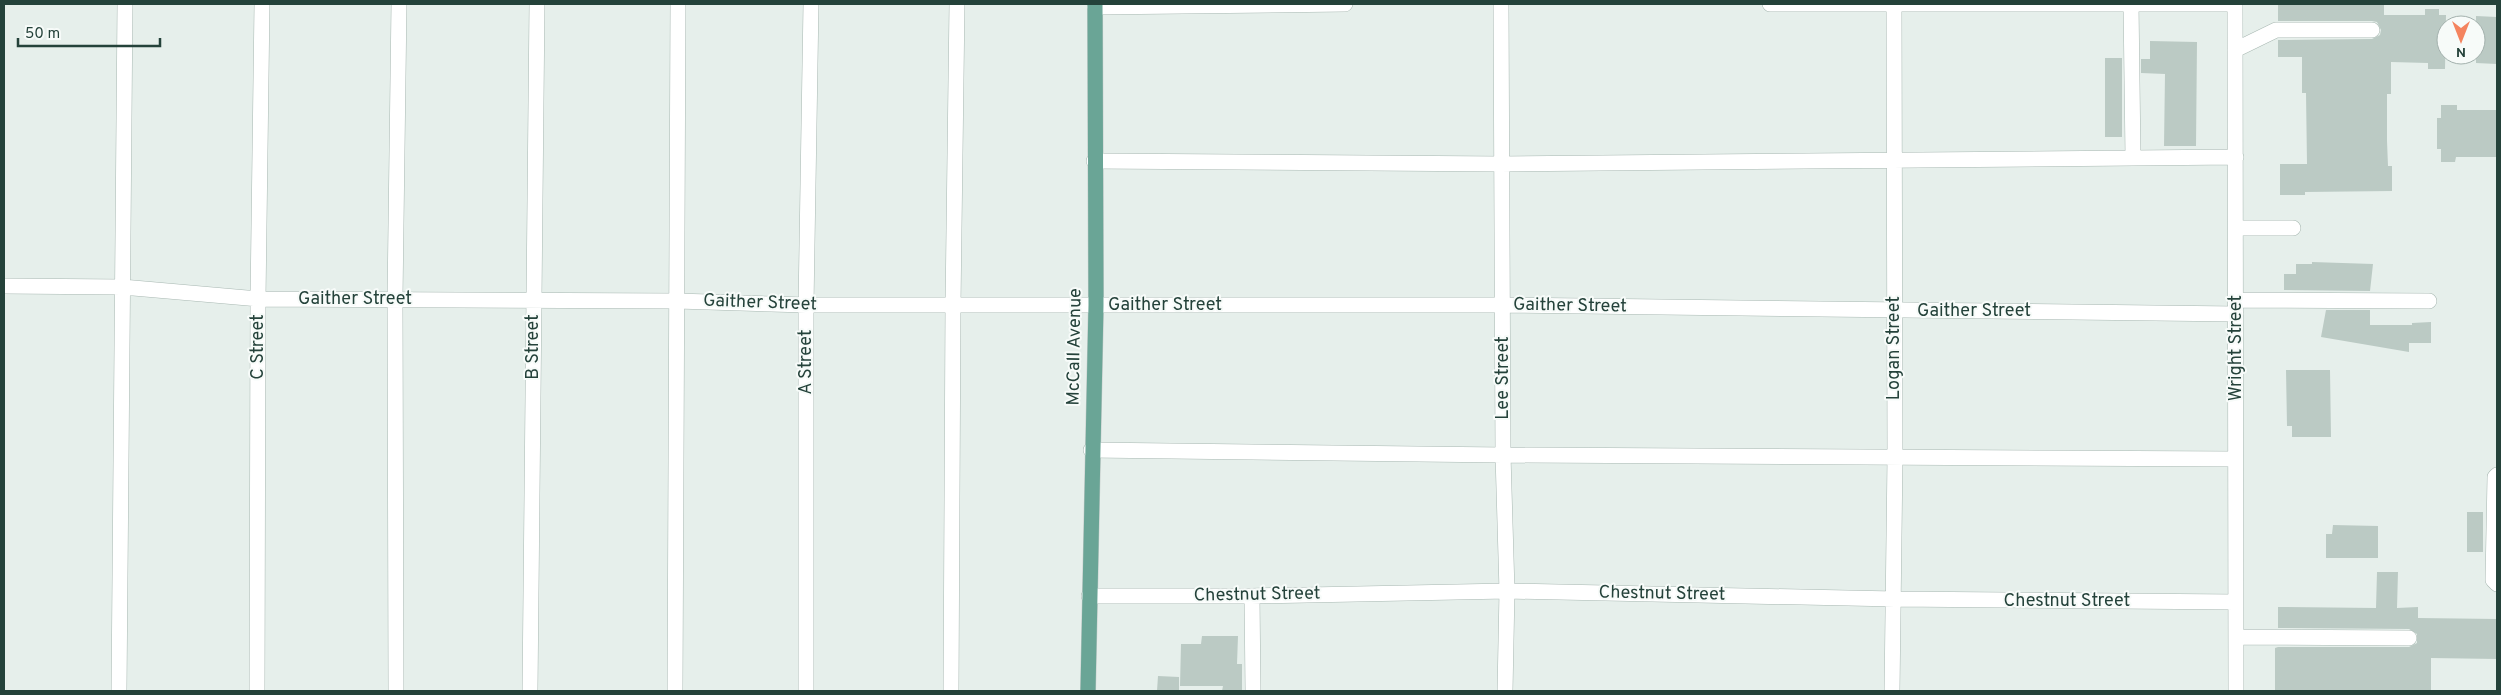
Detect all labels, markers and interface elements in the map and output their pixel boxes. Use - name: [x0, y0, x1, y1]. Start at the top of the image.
- scale bar: [18, 15, 160, 47]
- north arrow: [2436, 15, 2486, 65]
- text: 50 m: [25, 25, 60, 44]
- text: N: [2456, 43, 2466, 60]
- street label: Gaither Street: [298, 288, 412, 311]
- street label: McCall Avenue: [1062, 288, 1088, 406]
- street label: Gaither Street: [703, 290, 817, 316]
- street label: Gaither Street: [1108, 294, 1222, 317]
- street label: Gaither Street: [1513, 294, 1627, 318]
- street label: Wright Street: [2225, 295, 2248, 401]
- street label: Logan Street: [1883, 296, 1906, 400]
- street label: Gaither Street: [1917, 300, 2031, 323]
- street label: C Street: [247, 314, 270, 380]
- street label: B Street: [522, 314, 545, 380]
- street label: A Street: [795, 329, 818, 395]
- street label: Lee Street: [1492, 336, 1515, 420]
- street label: Chestnut Street: [1598, 581, 1726, 607]
- street label: Chestnut Street: [1193, 582, 1321, 608]
- street label: Chestnut Street: [2004, 590, 2130, 613]

